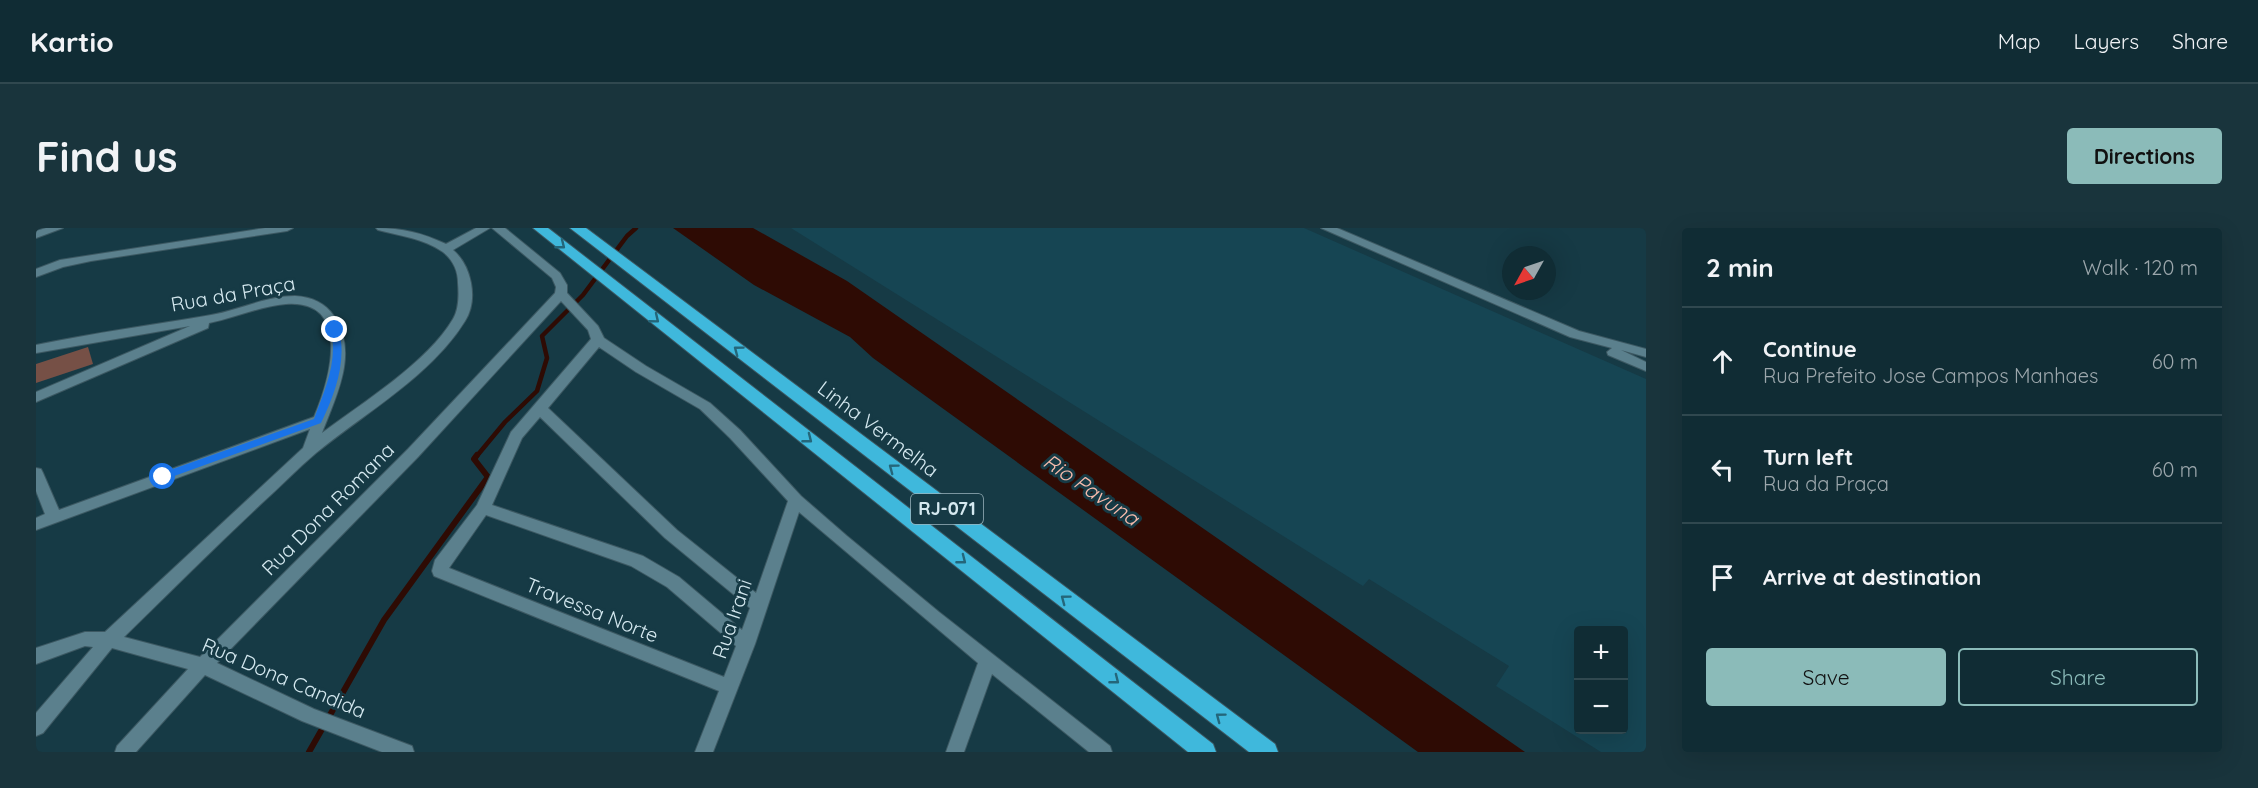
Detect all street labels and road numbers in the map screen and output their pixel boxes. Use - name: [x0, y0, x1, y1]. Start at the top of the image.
- street label: Rua da Praça: [169, 270, 297, 317]
- street label: Linha Vermelha: [813, 375, 944, 482]
- street label: Rua Dona Romana: [256, 437, 399, 580]
- road number: RJ-071: [911, 494, 983, 524]
- street label: Travessa Norte: [522, 572, 662, 648]
- street label: Rua Irani: [706, 576, 757, 662]
- street label: Rua Dona Candida: [199, 632, 370, 723]

